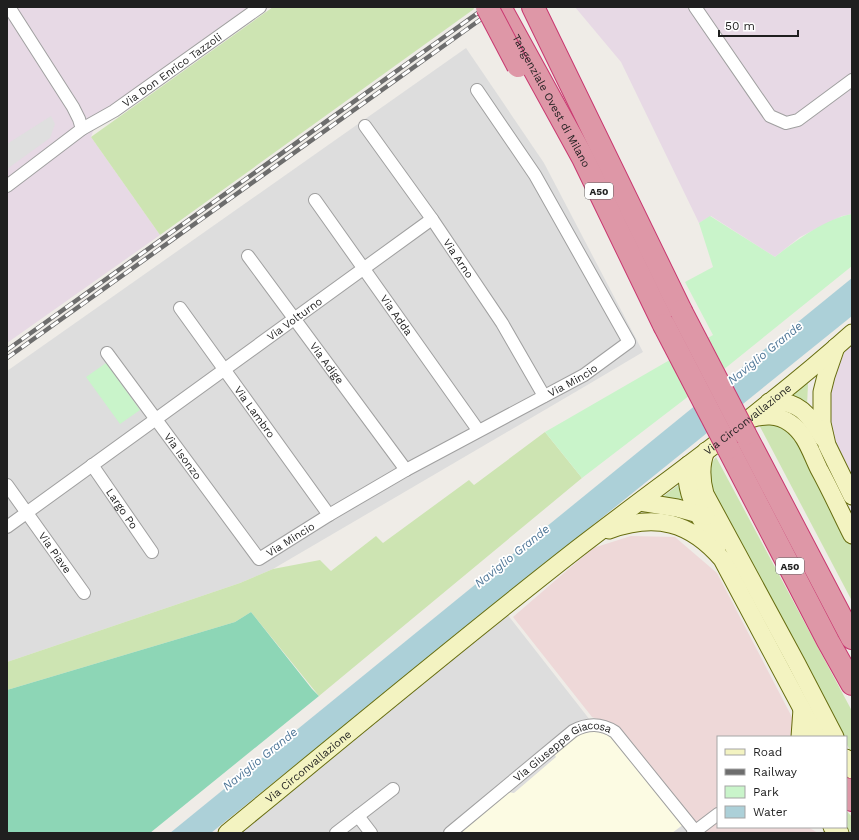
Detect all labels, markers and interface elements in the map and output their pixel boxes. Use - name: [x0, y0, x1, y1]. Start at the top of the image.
- scale bar: [719, 12, 798, 38]
- text: 50 m: [725, 19, 755, 33]
- street label: Via Don Enrico Tazzoli: [120, 30, 224, 110]
- street label: Tangenziale Ovest di Milano: [510, 32, 593, 169]
- road number: A50: [585, 183, 613, 199]
- street label: Via Arno: [441, 236, 476, 280]
- street label: Via Adda: [378, 292, 415, 338]
- street label: Via Volturno: [264, 294, 325, 343]
- water label: Naviglio Grande: [725, 319, 805, 387]
- street label: Via Adige: [307, 340, 347, 386]
- street label: Via Mincio: [546, 361, 600, 400]
- street label: Via Circonvallazione: [701, 381, 794, 457]
- street label: Via Lambro: [232, 383, 278, 440]
- street label: Via Isonzo: [162, 430, 204, 482]
- street label: Largo Po: [104, 486, 141, 531]
- street label: Via Mincio: [264, 519, 317, 559]
- water label: Naviglio Grande: [472, 522, 552, 590]
- street label: Via Piave: [36, 529, 74, 576]
- road number: A50: [776, 558, 804, 574]
- street label: Via Giuseppe Giacosa: [511, 718, 614, 784]
- water label: Naviglio Grande: [220, 725, 300, 793]
- street label: Via Circonvallazione: [262, 727, 354, 806]
- legend: [717, 736, 847, 828]
- text: Road: [753, 745, 782, 759]
- text: Railway: [753, 765, 798, 779]
- text: Park: [753, 785, 779, 799]
- text: Water: [753, 805, 788, 819]

